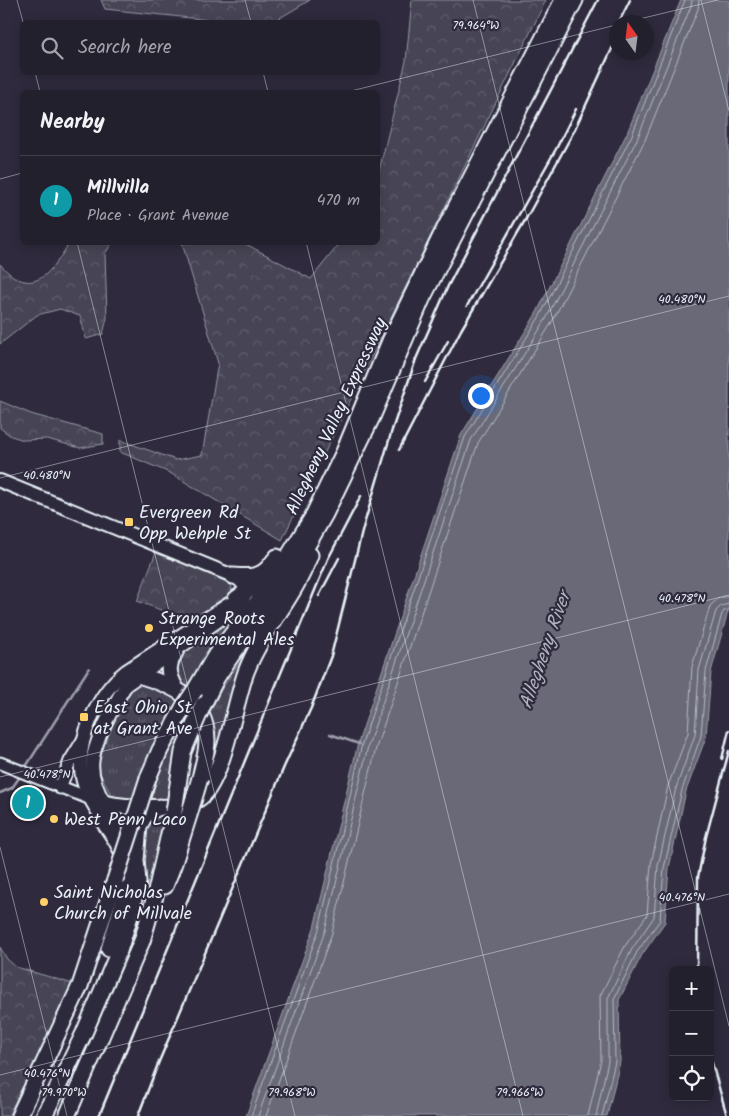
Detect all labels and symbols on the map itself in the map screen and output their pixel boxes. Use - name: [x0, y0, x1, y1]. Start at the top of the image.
- north arrow: [609, 15, 654, 60]
- text: 79.964°W: [453, 16, 499, 35]
- text: 40.480°N: [658, 290, 706, 309]
- street label: Allegheny Valley Expressway: [279, 312, 396, 520]
- your location: [468, 383, 494, 409]
- text: 40.480°N: [23, 466, 71, 485]
- place label: Evergreen Rd Opp Wehple St: [139, 499, 252, 549]
- marker: Evergreen Rd Opp Wehple St: [123, 516, 135, 528]
- water label: Allegheny River: [512, 584, 581, 713]
- text: 40.478°N: [658, 589, 706, 608]
- place label: Strange Roots Experimental Ales: [159, 605, 295, 655]
- marker: Strange Roots Experimental Ales: [143, 622, 155, 634]
- place label: East Ohio St at Grant Ave: [94, 694, 193, 744]
- marker: East Ohio St at Grant Ave: [78, 711, 90, 723]
- text: 40.478°N: [23, 765, 71, 784]
- pin: 1: [12, 784, 44, 822]
- place label: West Penn Laco: [64, 806, 187, 835]
- marker: West Penn Laco: [48, 813, 60, 825]
- place label: Saint Nicholas Church of Millvale: [54, 879, 192, 929]
- text: 40.476°N: [659, 888, 705, 907]
- marker: Saint Nicholas Church of Millvale: [38, 896, 50, 908]
- text: 40.476°N: [24, 1064, 70, 1083]
- text: 79.970°W: [41, 1083, 87, 1102]
- text: 79.968°W: [268, 1083, 316, 1102]
- text: 79.966°W: [497, 1083, 543, 1102]

